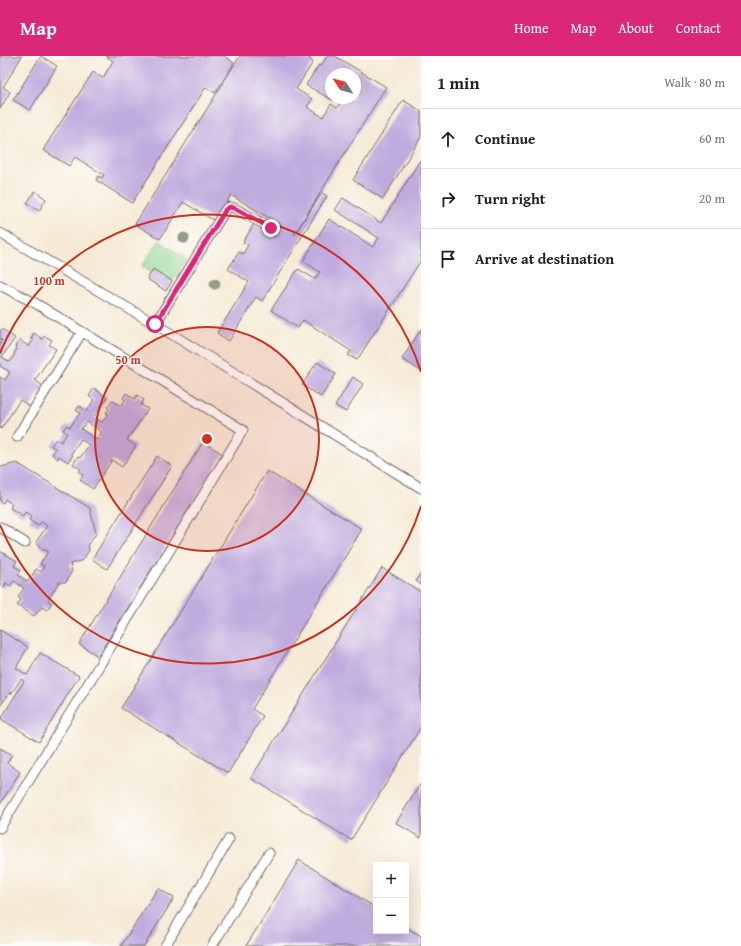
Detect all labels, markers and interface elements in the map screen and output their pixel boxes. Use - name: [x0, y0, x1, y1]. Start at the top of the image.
- text: Map: [20, 14, 57, 42]
- text: Home: [514, 18, 549, 38]
- text: Map: [571, 18, 596, 38]
- text: About: [618, 18, 654, 38]
- text: Contact: [676, 18, 721, 38]
- north arrow: [325, 68, 361, 104]
- text: 1 min: [437, 70, 479, 95]
- text: Walk · 80 m: [664, 73, 725, 92]
- icon: ahead: [437, 128, 459, 150]
- text: Continue: [475, 128, 536, 149]
- text: 60 m: [699, 129, 725, 148]
- icon: right: [437, 188, 459, 210]
- text: Turn right: [475, 188, 546, 209]
- text: 20 m: [699, 189, 725, 208]
- route end: [262, 219, 280, 237]
- icon: arrive: [437, 248, 459, 270]
- text: Arrive at destination: [475, 248, 614, 269]
- text: 100 m: [33, 272, 66, 289]
- route start: [146, 315, 164, 333]
- text: 50 m: [115, 351, 141, 368]
- centre of rings: [200, 432, 214, 446]
- map controls: [373, 862, 409, 934]
- button: +: [373, 862, 409, 898]
- button: −: [373, 898, 409, 934]

